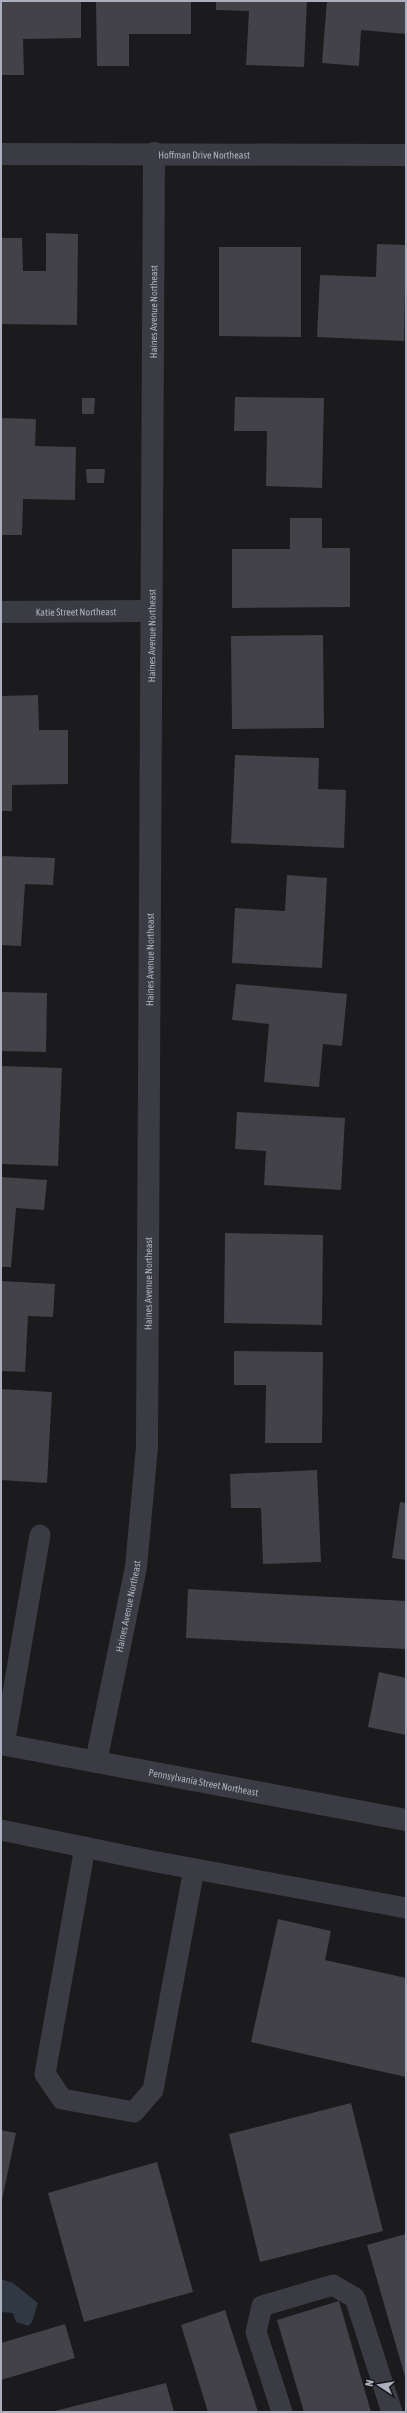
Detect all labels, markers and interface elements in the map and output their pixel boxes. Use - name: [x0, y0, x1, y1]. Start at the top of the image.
- street label: Hoffman Drive Northeast: [158, 149, 250, 160]
- street label: Haines Avenue Northeast: [147, 265, 159, 358]
- street label: Haines Avenue Northeast: [146, 589, 157, 682]
- street label: Katie Street Northeast: [36, 606, 116, 617]
- street label: Haines Avenue Northeast: [144, 913, 155, 1006]
- street label: Haines Avenue Northeast: [142, 1237, 154, 1330]
- street label: Haines Avenue Northeast: [113, 1560, 142, 1653]
- street label: Pennsylvania Street Northeast: [148, 1766, 259, 1798]
- north arrow: [359, 2365, 399, 2405]
- text: N: [363, 2378, 376, 2387]

